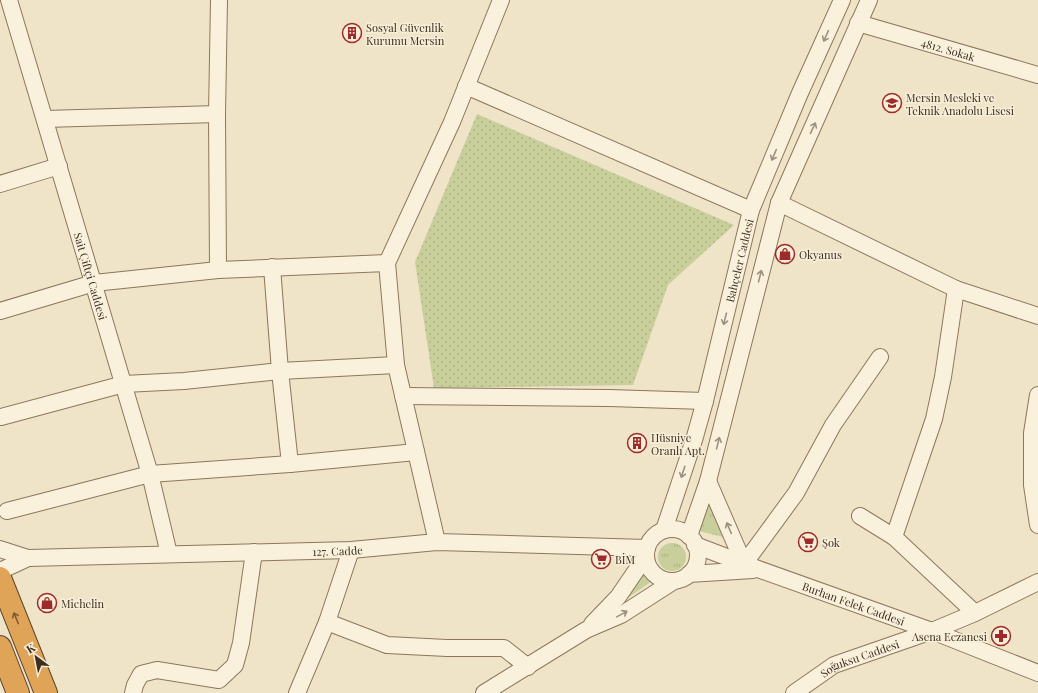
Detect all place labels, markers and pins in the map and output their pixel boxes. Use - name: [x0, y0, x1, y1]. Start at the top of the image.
- place label: Sosyal Güvenlik Kurumu Mersin: [366, 20, 445, 48]
- building icon: Sosyal Güvenlik Kurumu Mersin: [341, 22, 363, 44]
- place label: Mersin Mesleki ve Teknik Anadolu Lisesi: [906, 90, 1014, 118]
- school or university icon: Mersin Mesleki ve Teknik Anadolu Lisesi: [881, 92, 903, 114]
- shop icon: Okyanus: [774, 243, 796, 265]
- place label: Okyanus: [799, 247, 842, 262]
- place label: Hüsniye Oranlı Apt.: [651, 430, 705, 458]
- building icon: Hüsniye Oranlı Apt.: [626, 432, 648, 454]
- supermarket icon: Şok: [797, 531, 819, 553]
- place label: Şok: [822, 535, 840, 550]
- supermarket icon: BİM: [590, 548, 612, 570]
- place label: BİM: [615, 552, 636, 567]
- shop icon: Michelin: [36, 592, 58, 614]
- place label: Michelin: [61, 596, 105, 611]
- pharmacy icon: Asena Eczanesi: [990, 625, 1012, 647]
- place label: Asena Eczanesi: [911, 629, 987, 644]

